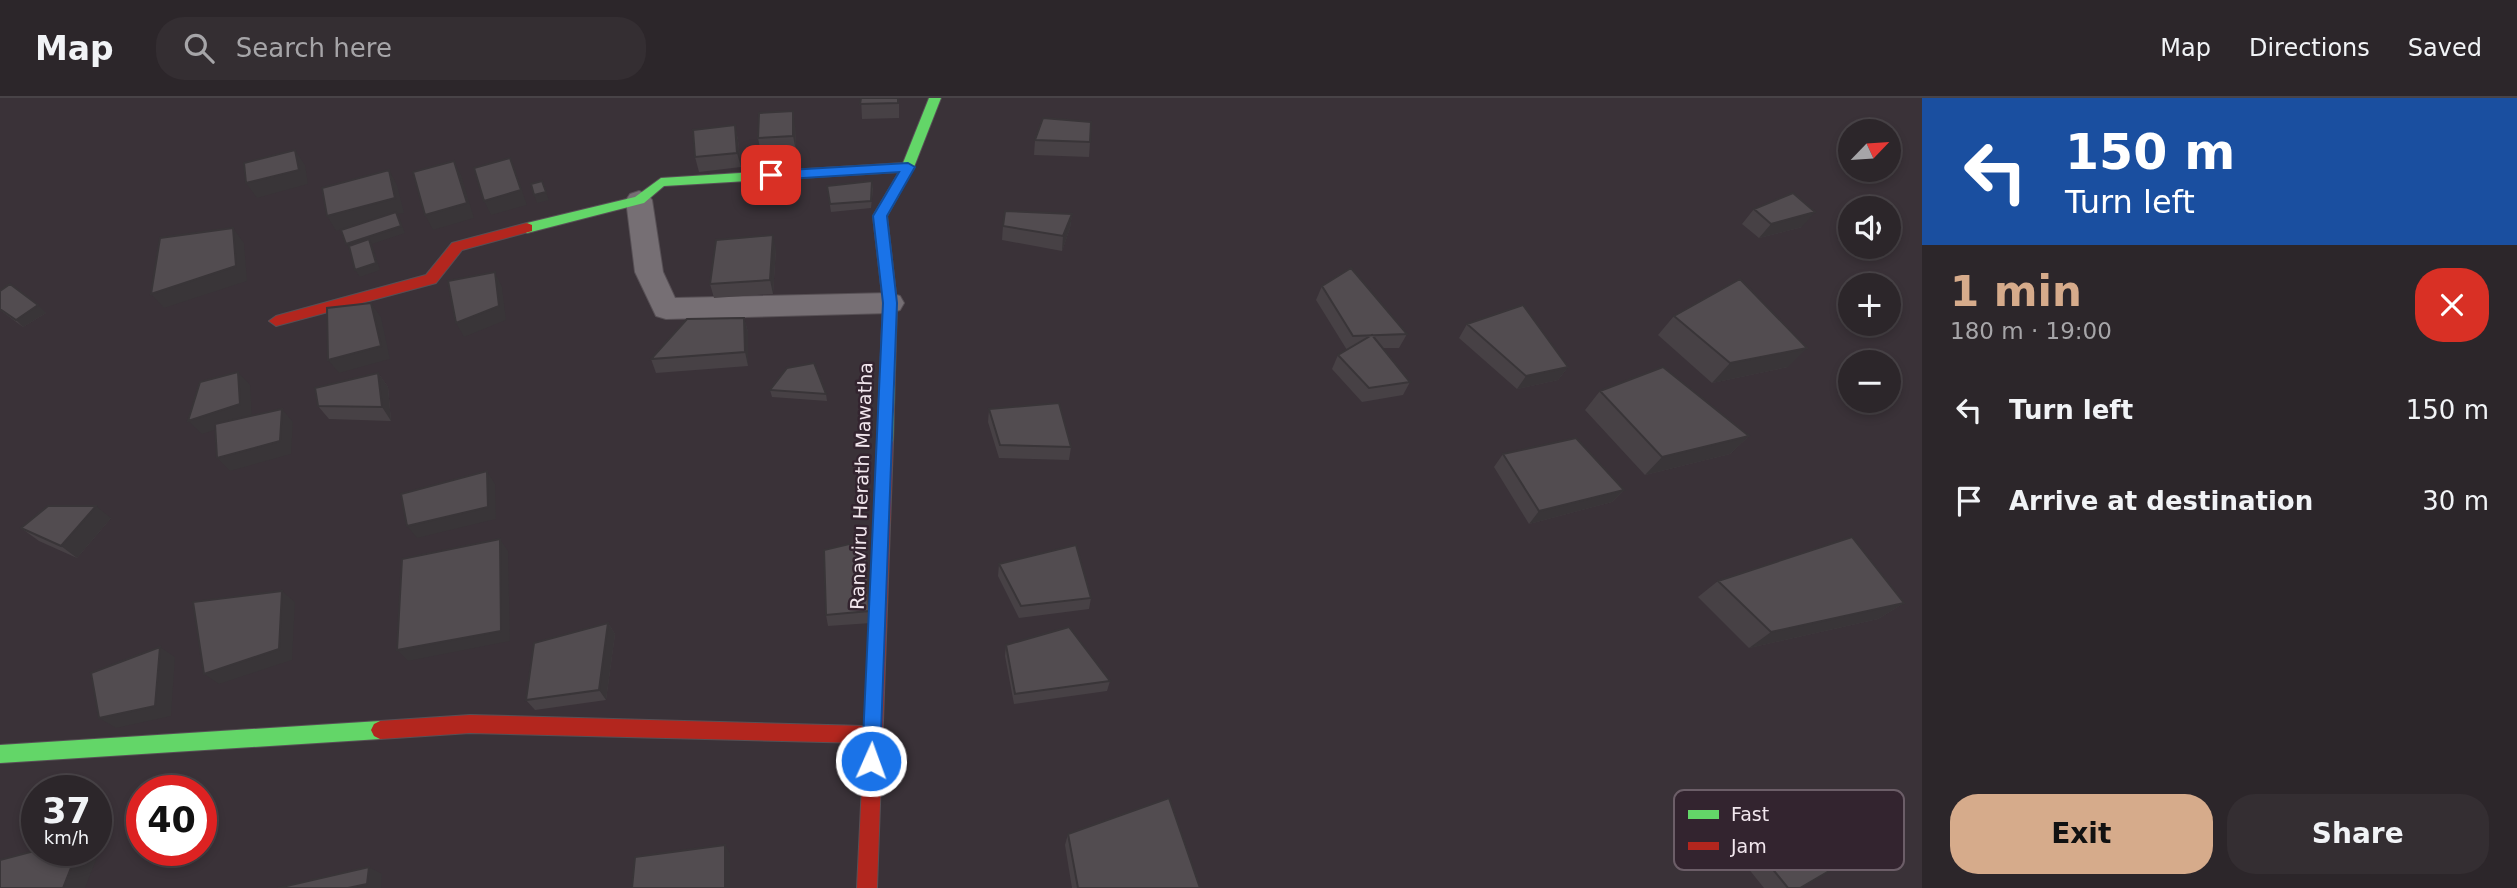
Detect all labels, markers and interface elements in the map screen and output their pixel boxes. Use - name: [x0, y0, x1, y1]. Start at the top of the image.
- search box: [156, 17, 646, 80]
- text: Map: [35, 29, 114, 68]
- icon: search: [180, 29, 218, 67]
- text: Search here: [236, 33, 392, 63]
- text: Map: [2160, 34, 2211, 62]
- text: Directions: [2249, 34, 2370, 62]
- text: Saved: [2408, 34, 2482, 62]
- north arrow: [1838, 119, 1900, 182]
- map controls: [1838, 119, 1901, 413]
- text: 150 m: [2065, 124, 2235, 181]
- icon: left: [1950, 126, 2041, 217]
- pin: [741, 145, 801, 205]
- icon: arrive: [752, 156, 790, 194]
- text: Turn left: [2065, 183, 2195, 221]
- button: sound: [1838, 196, 1901, 259]
- text: 1 min: [1950, 267, 2082, 316]
- button: close: [2415, 268, 2489, 342]
- button: +: [1838, 273, 1901, 336]
- text: 180 m · 19:00: [1950, 318, 2112, 344]
- button: −: [1838, 350, 1901, 413]
- street label: Ranaviru Herath Mawatha: [846, 362, 876, 610]
- icon: left: [1950, 391, 1988, 429]
- text: Turn left: [2009, 395, 2133, 425]
- text: 150 m: [2406, 395, 2489, 425]
- icon: arrive: [1950, 482, 1988, 520]
- text: Arrive at destination: [2009, 486, 2313, 516]
- text: 30 m: [2422, 486, 2489, 516]
- position arrow: [834, 724, 908, 798]
- speed limit sign: 40: [126, 775, 217, 866]
- legend: [1674, 790, 1904, 870]
- text: 37: [42, 791, 91, 831]
- button: Exit: [1950, 794, 2213, 874]
- button: Share: [2227, 794, 2489, 874]
- text: Fast: [1731, 803, 1769, 825]
- text: km/h: [44, 827, 89, 848]
- text: Jam: [1730, 835, 1767, 857]

